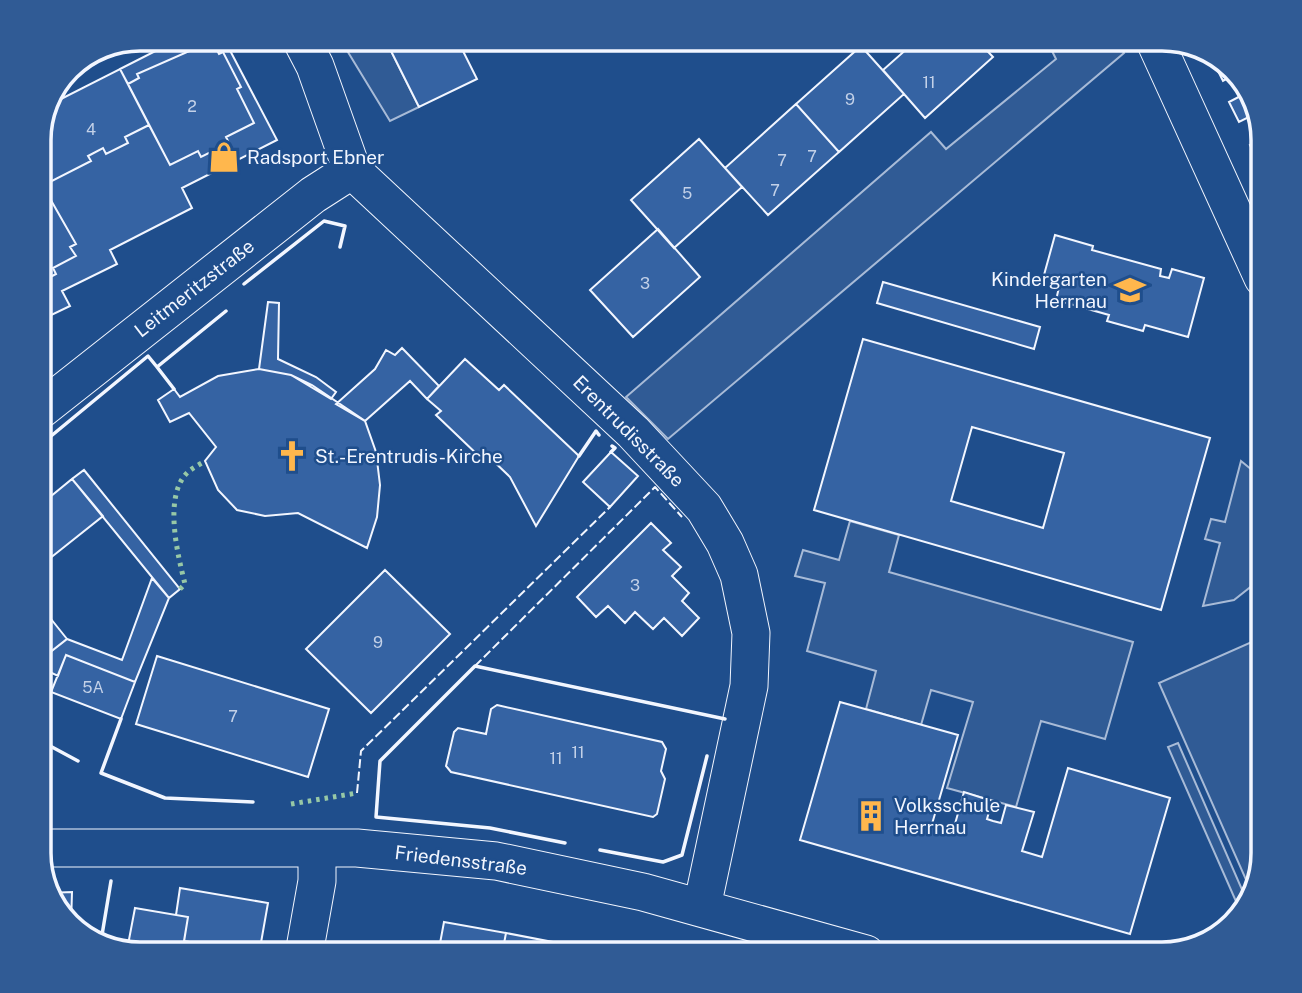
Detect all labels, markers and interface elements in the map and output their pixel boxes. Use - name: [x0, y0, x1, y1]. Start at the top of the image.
- house number: 11: [922, 73, 936, 92]
- house number: 9: [845, 90, 855, 109]
- house number: 2: [187, 97, 197, 116]
- house number: 4: [86, 120, 96, 139]
- shop icon: Radsport Ebner: [207, 140, 241, 174]
- place label: Radsport Ebner: [247, 146, 384, 168]
- house number: 7: [807, 147, 817, 166]
- house number: 7: [777, 151, 787, 170]
- house number: 7: [770, 181, 780, 200]
- house number: 5: [682, 184, 692, 203]
- street label: Leitmeritzstraße: [130, 234, 258, 342]
- place label: Kindergarten Herrnau: [991, 268, 1107, 312]
- school or university icon: Kindergarten Herrnau: [1113, 273, 1147, 307]
- house number: 3: [640, 274, 650, 293]
- street label: Erentrudisstraße: [569, 371, 689, 491]
- church icon: St.-Erentrudis-Kirche: [275, 439, 309, 473]
- place label: St.-Erentrudis-Kirche: [315, 445, 503, 467]
- house number: 3: [630, 576, 640, 595]
- house number: 9: [373, 633, 383, 652]
- house number: 5A: [82, 678, 104, 697]
- house number: 7: [228, 707, 238, 726]
- house number: 11: [571, 743, 585, 762]
- house number: 11: [549, 749, 563, 768]
- place label: Volksschule Herrnau: [894, 794, 1000, 838]
- building icon: Volksschule Herrnau: [854, 799, 888, 833]
- street label: Friedensstraße: [394, 841, 528, 879]

